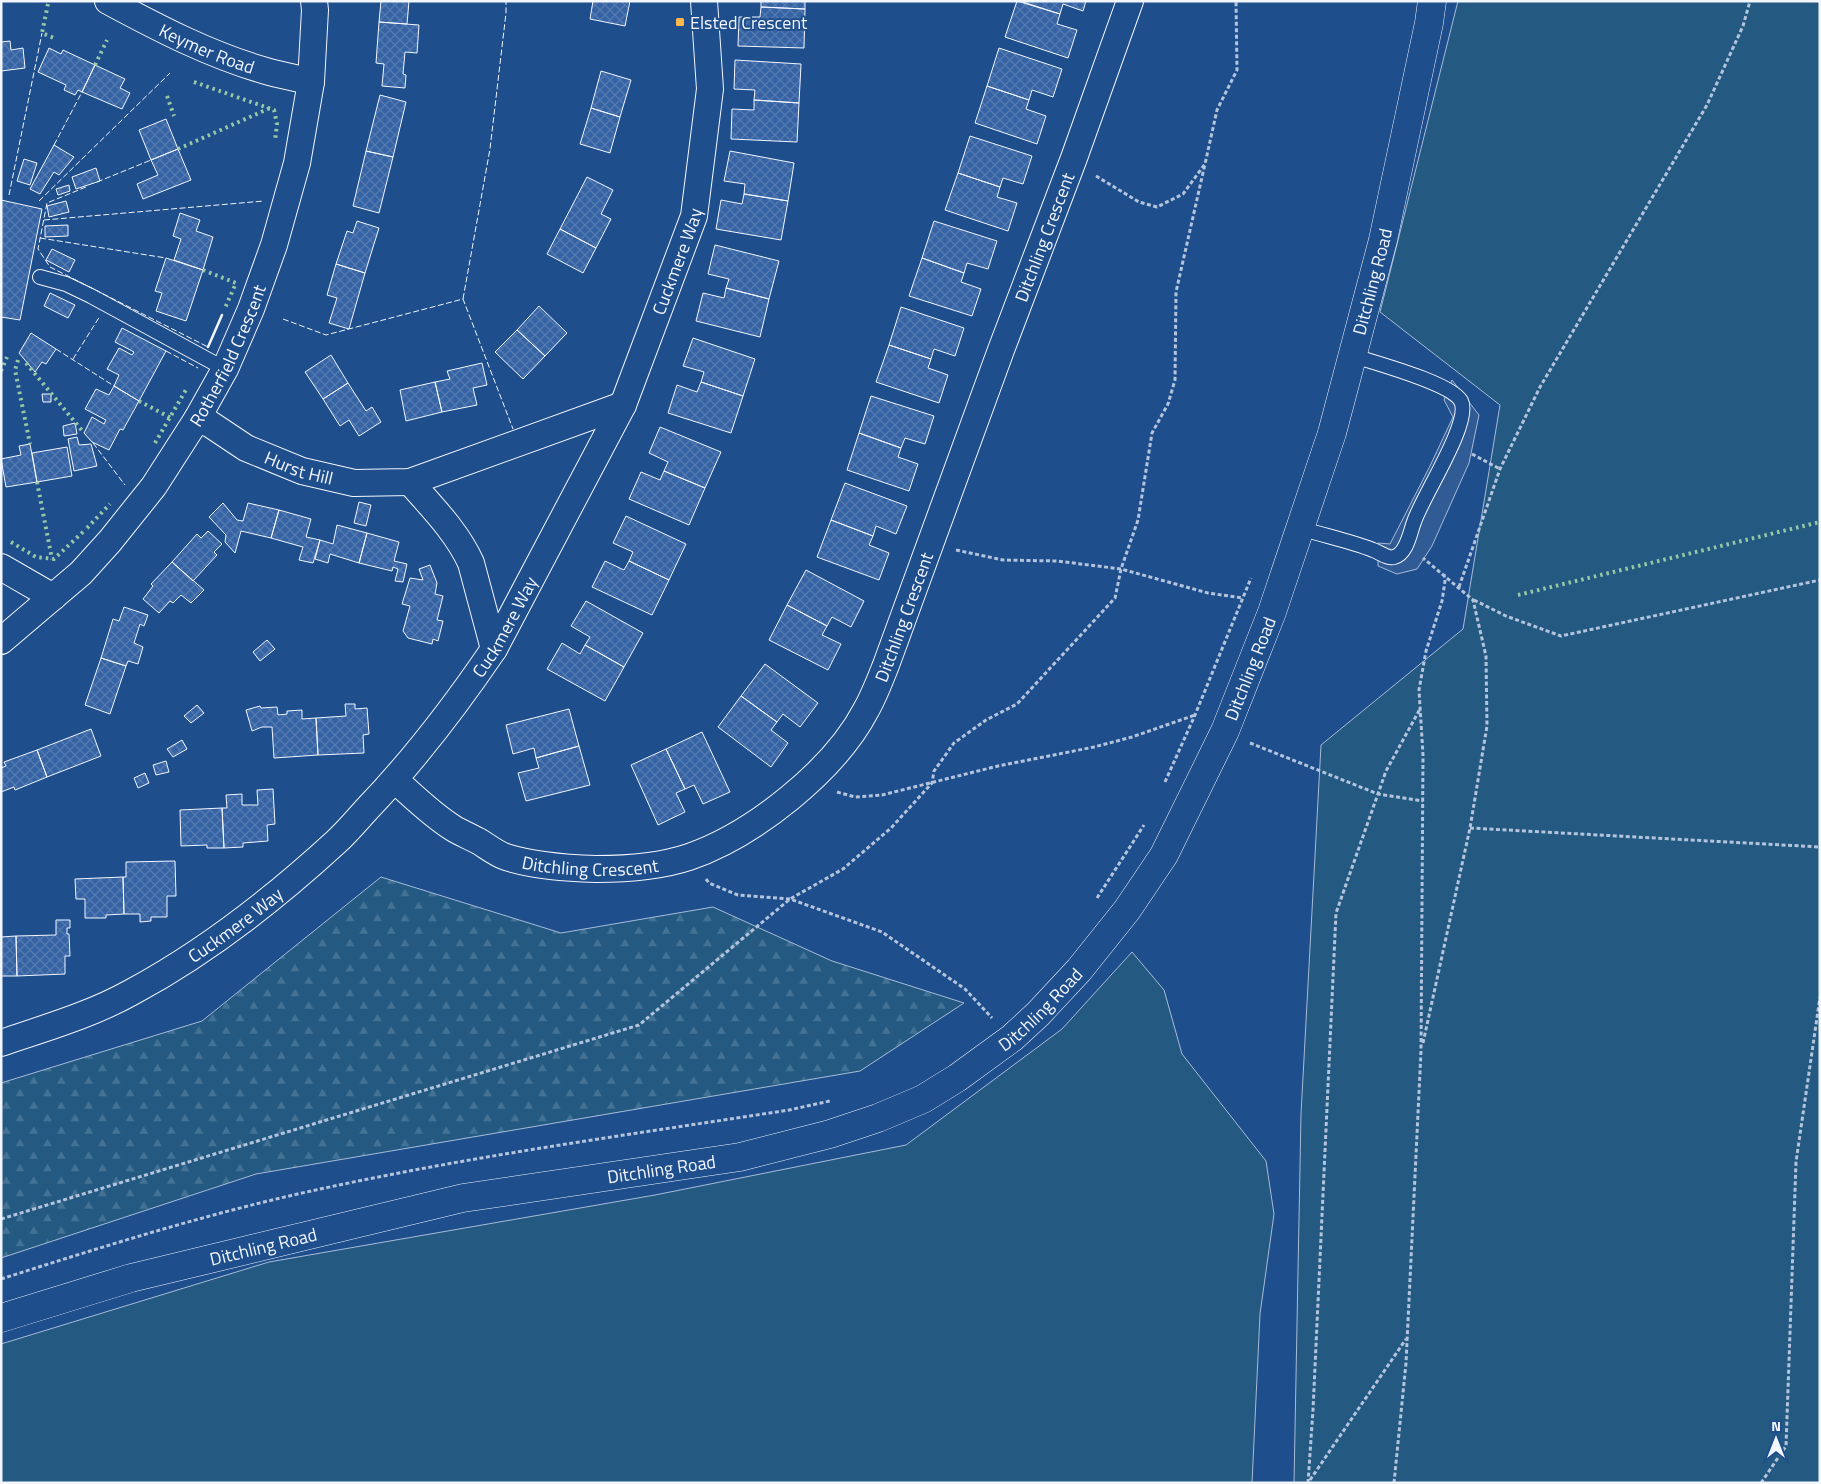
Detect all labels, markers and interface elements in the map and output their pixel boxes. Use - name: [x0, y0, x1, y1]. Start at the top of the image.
- place label: Elsted Crescent: [690, 9, 808, 36]
- street label: Keymer Road: [155, 16, 258, 80]
- marker: Elsted Crescent: [674, 16, 686, 28]
- street label: Ditchling Crescent: [1007, 168, 1081, 306]
- street label: Cuckmere Way: [645, 206, 708, 319]
- street label: Ditchling Road: [1345, 226, 1399, 338]
- street label: Rotherfield Crescent: [182, 280, 272, 432]
- street label: Hurst Hill: [261, 444, 336, 491]
- street label: Ditchling Crescent: [867, 548, 940, 686]
- street label: Cuckmere Way: [465, 571, 544, 683]
- street label: Ditchling Road: [1217, 613, 1282, 724]
- street label: Ditchling Crescent: [520, 848, 661, 883]
- street label: Cuckmere Way: [182, 880, 289, 969]
- street label: Ditchling Road: [992, 961, 1088, 1057]
- street label: Ditchling Road: [605, 1147, 717, 1190]
- street label: Ditchling Road: [207, 1220, 320, 1272]
- north arrow: [1751, 1414, 1801, 1464]
- text: N: [1771, 1415, 1781, 1436]

